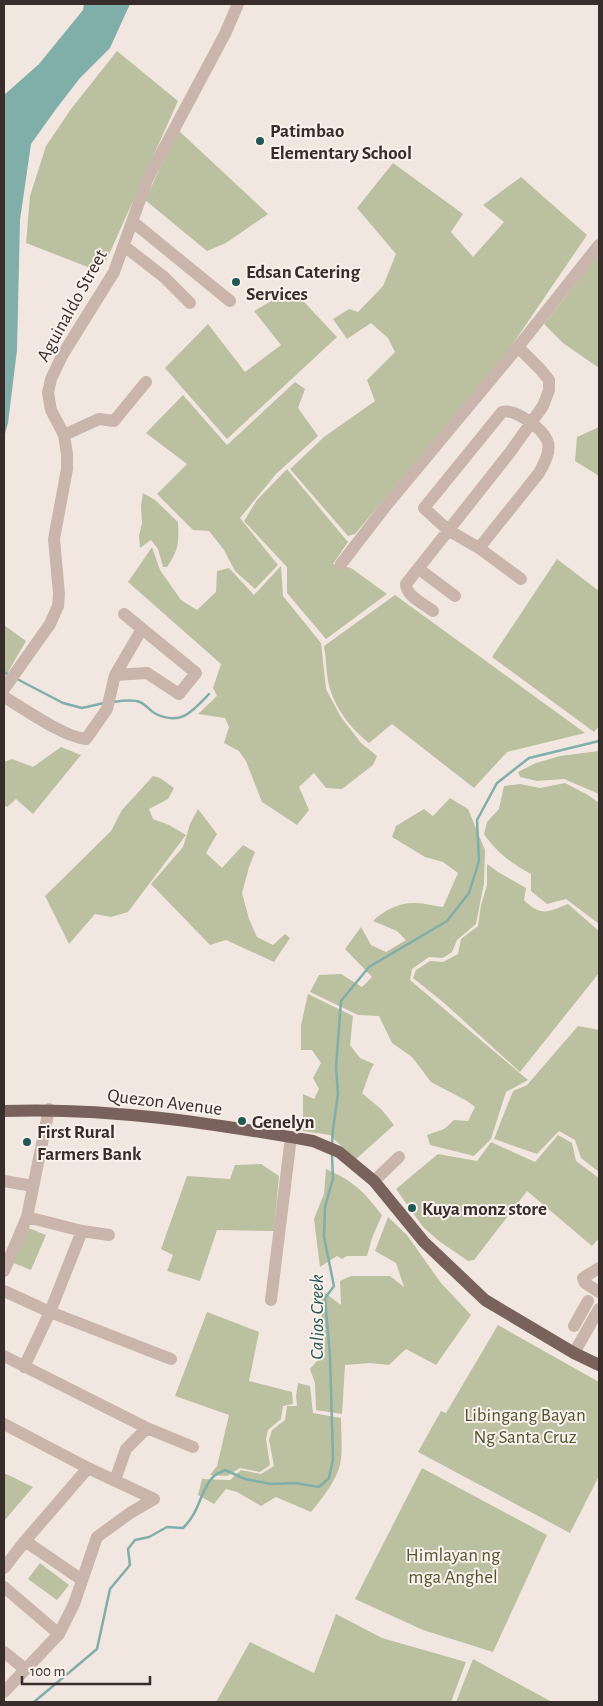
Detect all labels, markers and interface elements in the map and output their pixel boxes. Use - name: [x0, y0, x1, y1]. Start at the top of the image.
- place label: Patimbao Elementary School: [270, 122, 412, 163]
- marker: Patimbao Elementary School: [254, 135, 266, 147]
- street label: Aguinaldo Street: [34, 247, 111, 365]
- place label: Edsan Catering Services: [246, 263, 360, 304]
- marker: Edsan Catering Services: [230, 276, 242, 288]
- street label: Quezon Avenue: [106, 1086, 223, 1119]
- place label: Genelyn: [252, 1113, 315, 1132]
- marker: Genelyn: [236, 1115, 248, 1127]
- place label: First Rural Farmers Bank: [37, 1123, 142, 1164]
- marker: First Rural Farmers Bank: [21, 1136, 33, 1148]
- place label: Kuya monz store: [422, 1200, 547, 1219]
- marker: Kuya monz store: [406, 1202, 418, 1214]
- water label: Calios Creek: [307, 1274, 327, 1360]
- park label: Libingang Bayan Ng Santa Cruz: [464, 1406, 586, 1447]
- park label: Himlayan ng mga Anghel: [406, 1546, 501, 1587]
- scale bar: [22, 1654, 150, 1686]
- text: 100 m: [30, 1664, 65, 1679]

